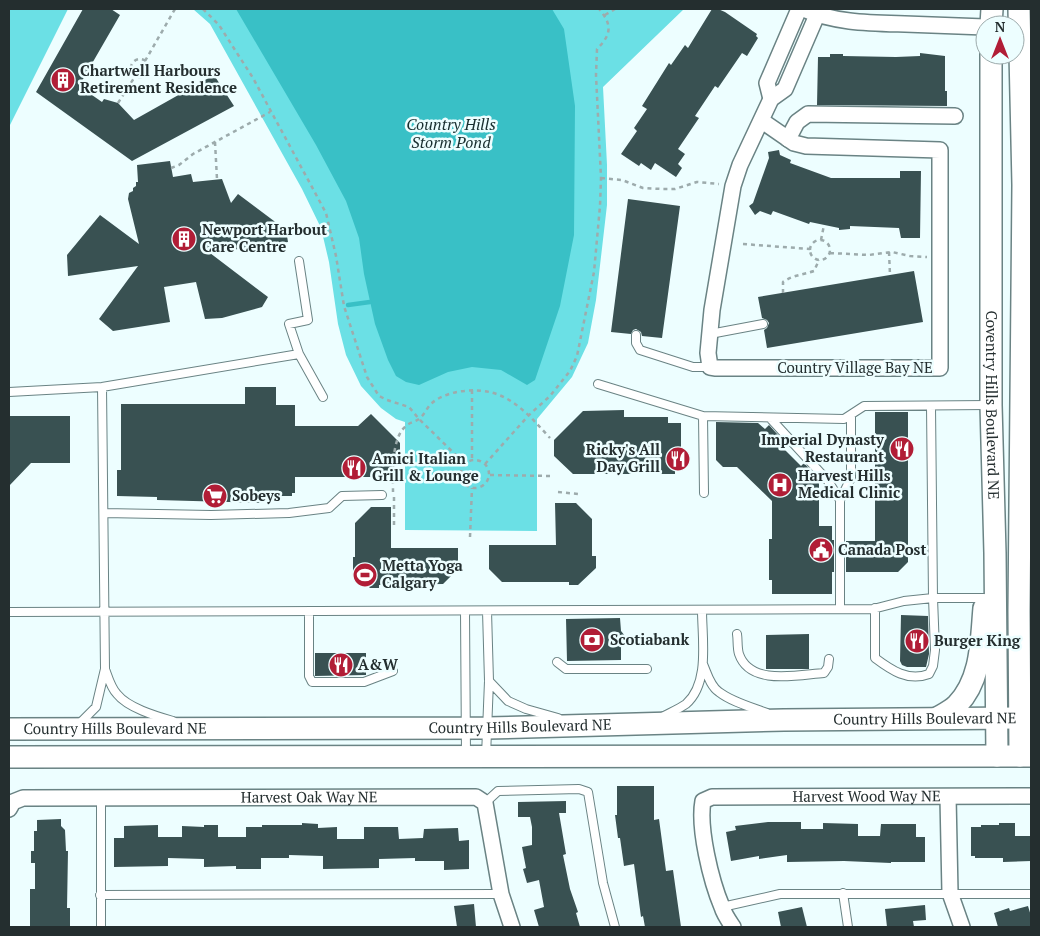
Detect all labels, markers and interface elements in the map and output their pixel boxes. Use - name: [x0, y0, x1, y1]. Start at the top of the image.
- north arrow: [975, 15, 1025, 65]
- text: N: [995, 17, 1006, 36]
- place label: Chartwell Harbours Retirement Residence: [80, 60, 237, 97]
- building icon: Chartwell Harbours Retirement Residence: [50, 67, 76, 93]
- water label: Country Hills Storm Pond: [406, 113, 496, 153]
- place label: Newport Harbout Care Centre: [202, 219, 327, 256]
- building icon: Newport Harbout Care Centre: [171, 226, 197, 252]
- street label: Coventry Hills Boulevard NE: [982, 310, 1005, 500]
- street label: Country Village Bay NE: [777, 357, 933, 377]
- place label: Imperial Dynasty Restaurant: [761, 429, 885, 466]
- restaurant icon: Imperial Dynasty Restaurant: [889, 436, 915, 462]
- place label: Ricky's All Day Grill: [586, 439, 660, 476]
- restaurant icon: Ricky's All Day Grill: [665, 446, 691, 472]
- place label: Amici Italian Grill & Lounge: [372, 448, 479, 485]
- restaurant icon: Amici Italian Grill & Lounge: [341, 455, 367, 481]
- place label: Harvest Hills Medical Clinic: [798, 465, 900, 502]
- hospital icon: Harvest Hills Medical Clinic: [767, 472, 793, 498]
- supermarket icon: Sobeys: [202, 483, 228, 509]
- place label: Sobeys: [232, 485, 281, 505]
- public building icon: Canada Post: [808, 537, 834, 563]
- place label: Canada Post: [838, 539, 926, 559]
- place label: Metta Yoga Calgary: [382, 555, 464, 592]
- sports icon: Metta Yoga Calgary: [352, 562, 378, 588]
- bank icon: Scotiabank: [579, 627, 605, 653]
- restaurant icon: Burger King: [904, 628, 930, 654]
- place label: Scotiabank: [610, 629, 689, 649]
- place label: Burger King: [934, 630, 1021, 650]
- restaurant icon: A&W: [328, 652, 354, 678]
- place label: A&W: [358, 654, 398, 674]
- street label: Country Hills Boulevard NE: [833, 707, 1017, 729]
- street label: Country Hills Boulevard NE: [428, 714, 612, 737]
- street label: Country Hills Boulevard NE: [23, 718, 207, 738]
- street label: Harvest Wood Way NE: [792, 785, 941, 806]
- street label: Harvest Oak Way NE: [241, 786, 378, 807]

